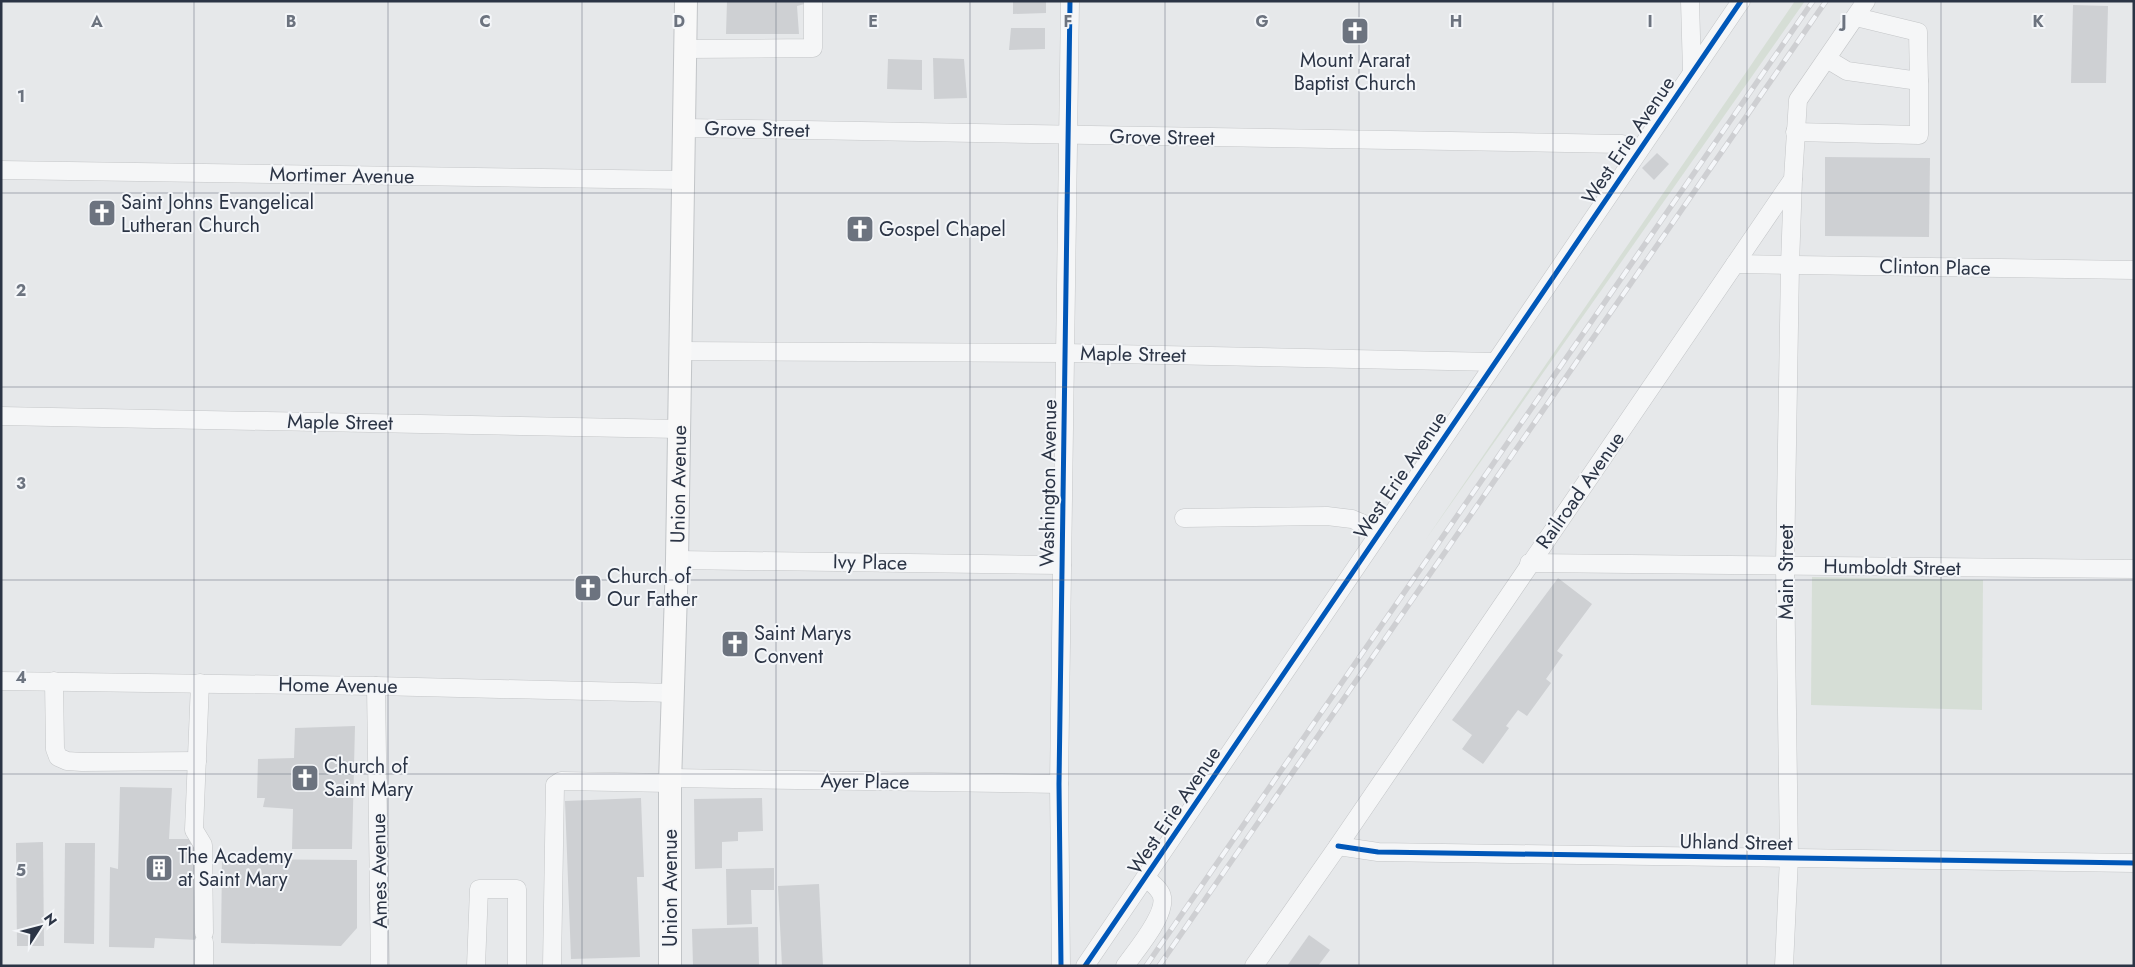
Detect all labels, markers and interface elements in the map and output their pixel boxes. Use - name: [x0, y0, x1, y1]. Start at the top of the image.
- text: A: [90, 10, 103, 33]
- text: B: [286, 10, 296, 33]
- text: C: [479, 10, 491, 33]
- text: D: [673, 10, 685, 33]
- text: E: [868, 10, 878, 33]
- text: F: [1064, 10, 1072, 33]
- text: G: [1255, 10, 1269, 33]
- text: H: [1450, 10, 1462, 33]
- text: I: [1647, 10, 1653, 33]
- text: J: [1838, 10, 1847, 33]
- text: K: [2032, 10, 2044, 33]
- church icon: Mount Ararat Baptist Church: [1340, 16, 1370, 46]
- place label: Mount Ararat Baptist Church: [1294, 46, 1416, 98]
- street label: West Erie Avenue: [1575, 70, 1682, 210]
- text: 1: [17, 85, 25, 108]
- street label: Grove Street: [704, 114, 810, 145]
- street label: Grove Street: [1109, 122, 1215, 153]
- street label: Mortimer Avenue: [269, 160, 415, 191]
- place label: Saint Johns Evangelical Lutheran Church: [121, 188, 314, 240]
- church icon: Saint Johns Evangelical Lutheran Church: [87, 198, 117, 228]
- church icon: Gospel Chapel: [845, 214, 875, 244]
- place label: Gospel Chapel: [879, 215, 1006, 244]
- street label: Clinton Place: [1879, 252, 1991, 283]
- text: 2: [16, 279, 26, 302]
- street label: Maple Street: [1080, 339, 1186, 370]
- street label: Washington Avenue: [1033, 399, 1064, 567]
- street label: West Erie Avenue: [1347, 405, 1454, 545]
- street label: Maple Street: [287, 407, 393, 438]
- street label: Union Avenue: [663, 425, 694, 543]
- street label: Railroad Avenue: [1529, 426, 1632, 555]
- text: 3: [16, 472, 26, 495]
- street label: Main Street: [1772, 524, 1801, 620]
- street label: Ivy Place: [833, 547, 907, 578]
- street label: Humboldt Street: [1823, 552, 1961, 583]
- place label: Church of Our Father: [607, 562, 698, 614]
- church icon: Church of Our Father: [573, 573, 603, 603]
- place label: Saint Marys Convent: [754, 619, 851, 671]
- church icon: Saint Marys Convent: [720, 629, 750, 659]
- text: 4: [15, 666, 27, 689]
- street label: Home Avenue: [278, 670, 398, 701]
- street label: West Erie Avenue: [1121, 740, 1228, 880]
- place label: Church of Saint Mary: [324, 752, 413, 804]
- church icon: Church of Saint Mary: [290, 763, 320, 793]
- street label: Ayer Place: [820, 766, 910, 797]
- street label: Ames Avenue: [364, 813, 395, 929]
- street label: Uhland Street: [1679, 827, 1793, 858]
- street label: Union Avenue: [656, 829, 685, 947]
- place label: The Academy at Saint Mary: [178, 842, 293, 894]
- building icon: The Academy at Saint Mary: [144, 853, 174, 883]
- text: 5: [16, 859, 26, 882]
- north arrow: [15, 902, 65, 952]
- text: N: [39, 909, 62, 930]

